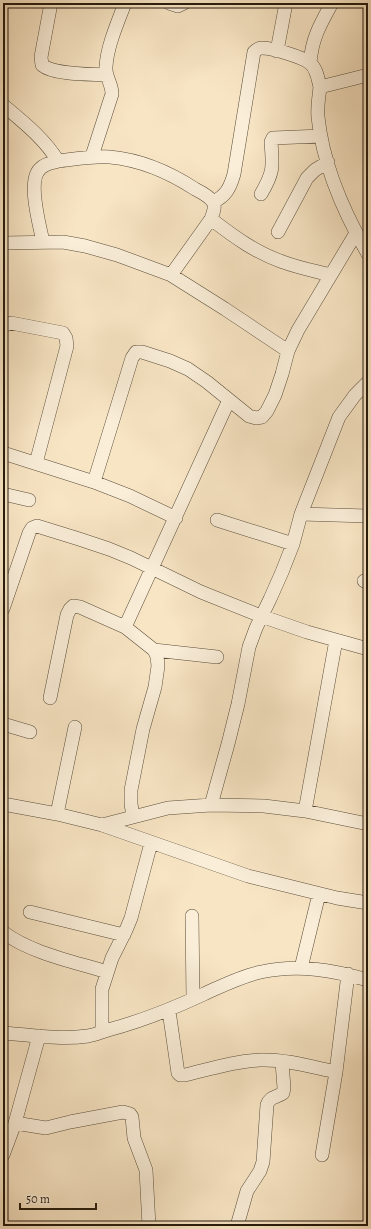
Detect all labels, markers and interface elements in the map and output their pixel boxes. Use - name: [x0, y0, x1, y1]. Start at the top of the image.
- scale bar: [20, 1185, 96, 1211]
- text: 50 m: [26, 1191, 50, 1207]

